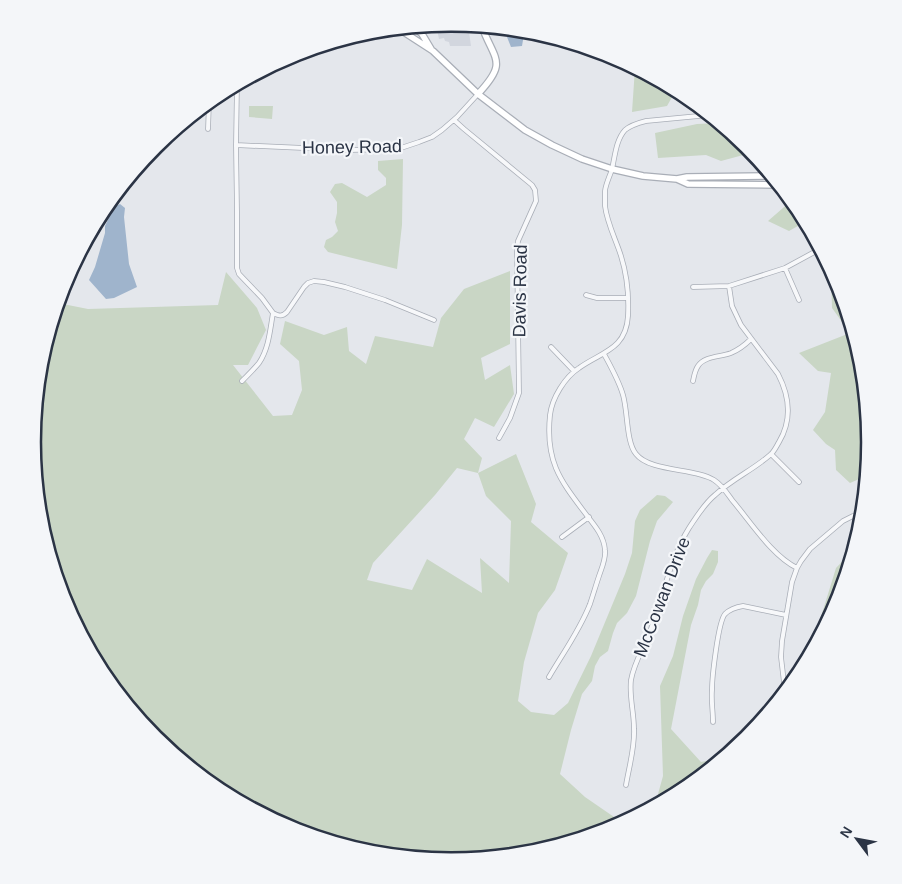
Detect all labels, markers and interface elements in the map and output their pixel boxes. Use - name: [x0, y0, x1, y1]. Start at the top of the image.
- street label: Honey Road: [302, 136, 402, 158]
- street label: Davis Road: [509, 244, 531, 338]
- street label: McCowan Drive: [630, 534, 694, 660]
- north arrow: [832, 814, 882, 864]
- text: N: [837, 824, 855, 841]

